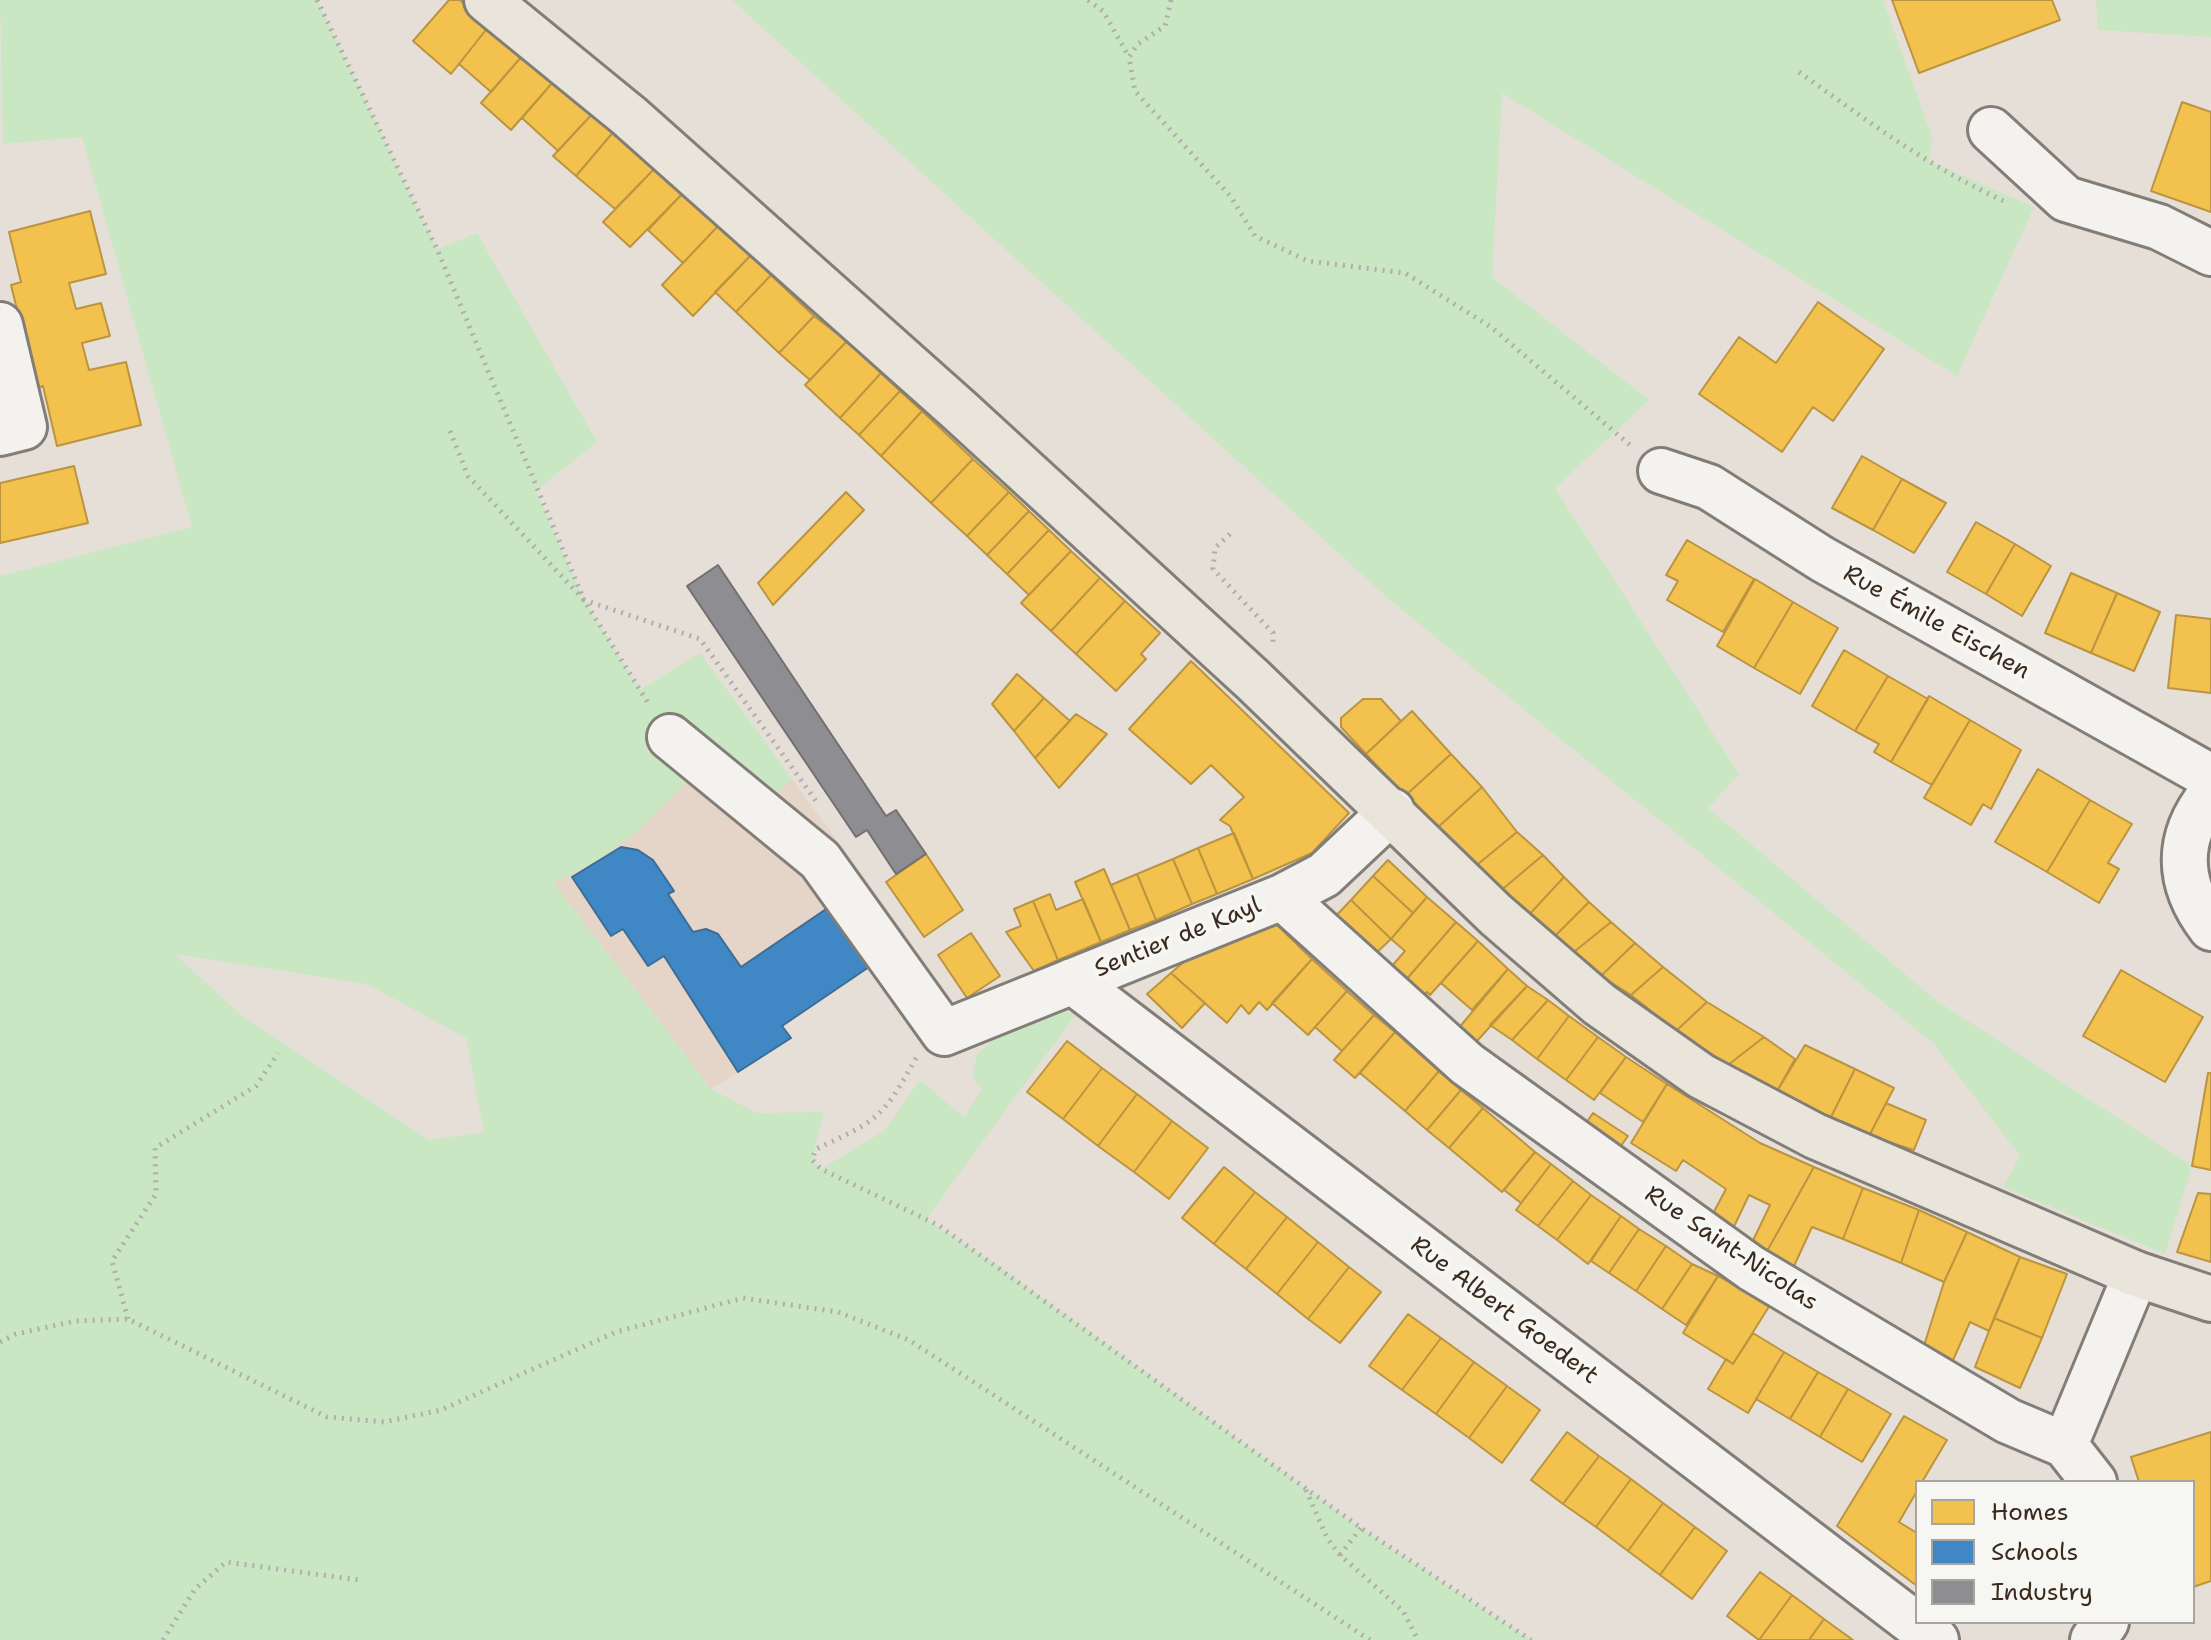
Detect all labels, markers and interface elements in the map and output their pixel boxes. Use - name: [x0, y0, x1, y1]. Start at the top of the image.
- street label: Rue Émile Eischen: [1838, 560, 2034, 686]
- street label: Sentier de Kayl: [1091, 891, 1265, 985]
- street label: Rue Saint-Nicolas: [1639, 1180, 1823, 1318]
- street label: Rue Albert Goedert: [1404, 1231, 1604, 1391]
- legend: [1915, 1480, 2195, 1624]
- text: Homes: [1991, 1496, 2069, 1528]
- text: Schools: [1991, 1536, 2078, 1568]
- text: Industry: [1991, 1576, 2093, 1608]

